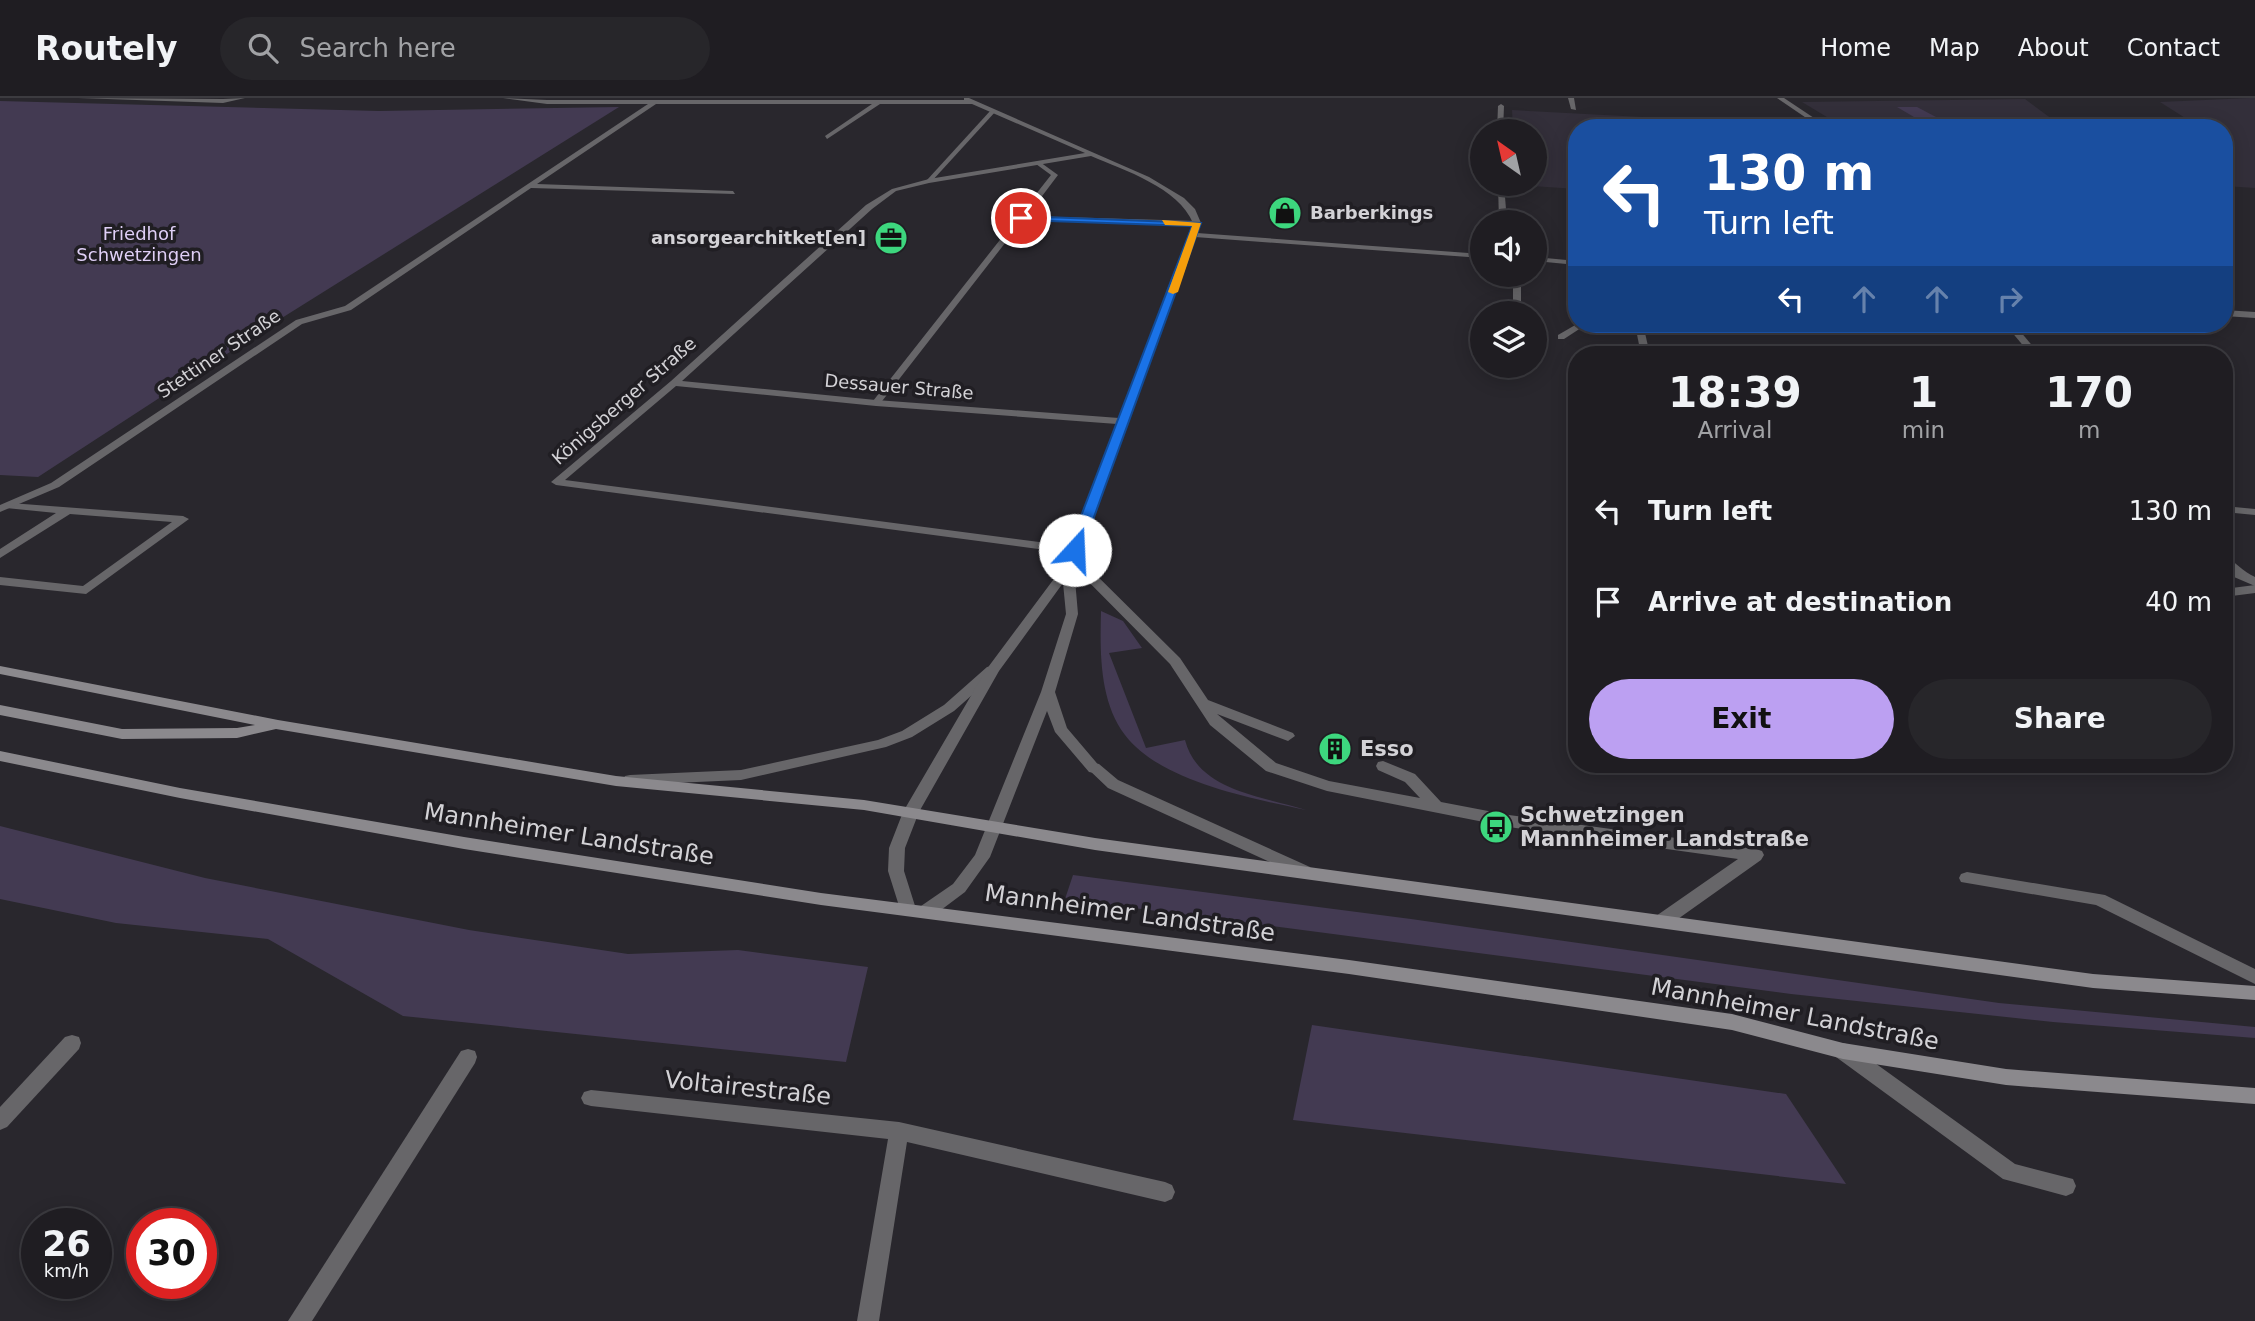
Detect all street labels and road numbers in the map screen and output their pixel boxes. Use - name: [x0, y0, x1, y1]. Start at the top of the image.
- street label: Stettiner Straße: [153, 305, 284, 402]
- street label: Königsberger Straße: [547, 332, 700, 469]
- street label: Dessauer Straße: [824, 370, 975, 403]
- street label: Mannheimer Landstraße: [422, 797, 716, 871]
- street label: Mannheimer Landstraße: [983, 879, 1277, 947]
- street label: Mannheimer Landstraße: [1649, 972, 1941, 1056]
- street label: Voltairestraße: [663, 1065, 833, 1111]

